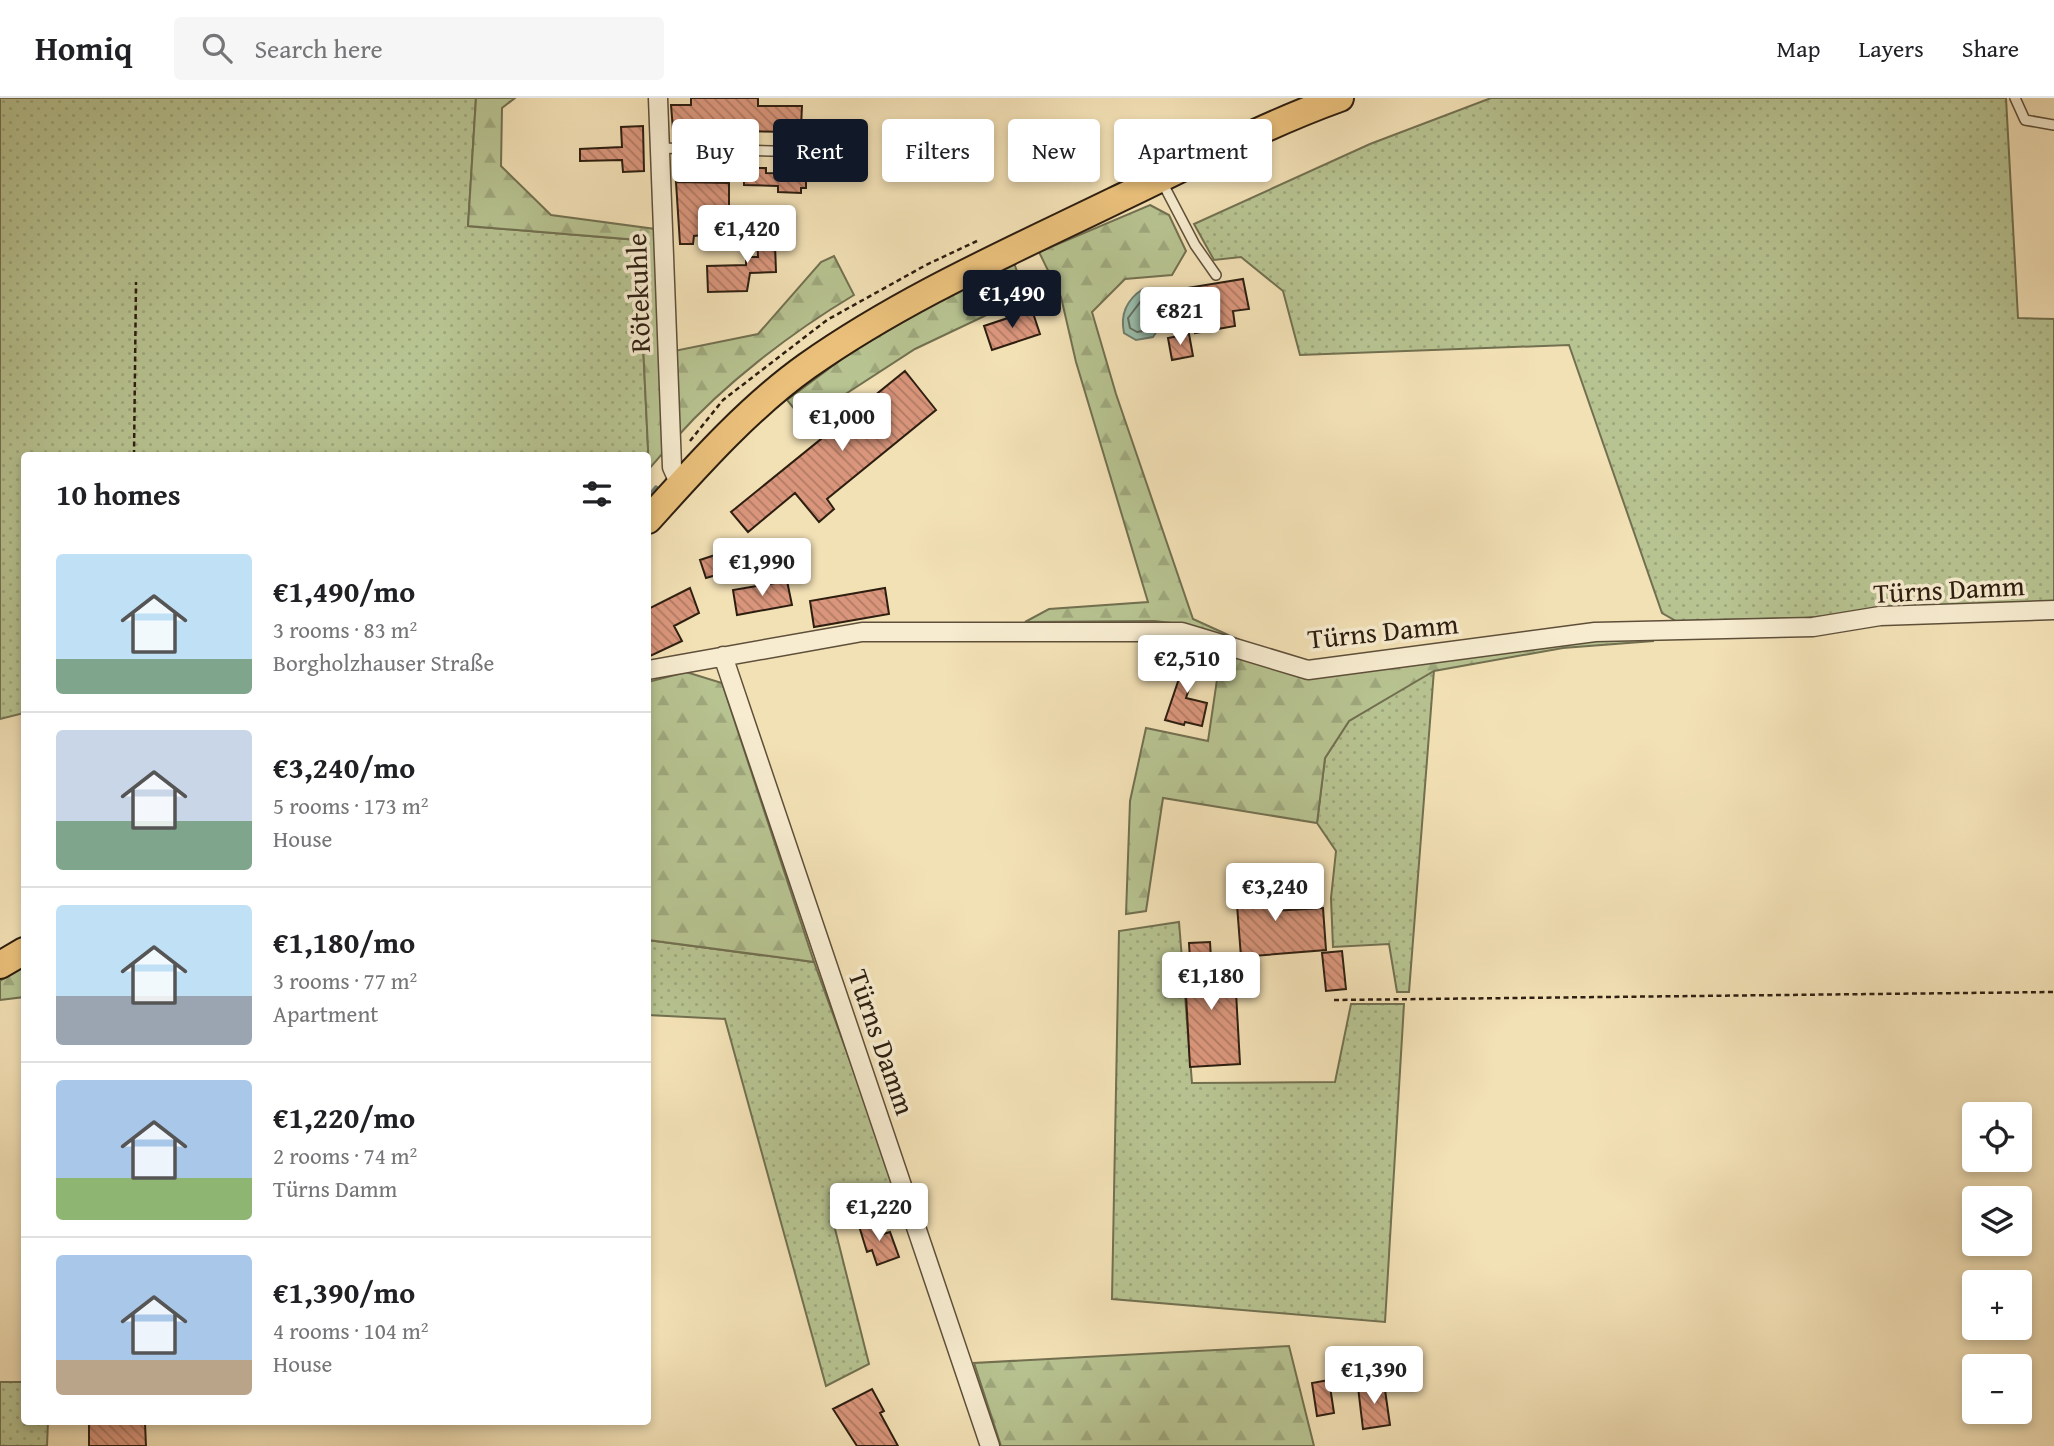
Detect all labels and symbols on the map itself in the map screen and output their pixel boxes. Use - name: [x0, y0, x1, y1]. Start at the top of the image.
- pin: €1,420: [690, 206, 804, 265]
- street label: Rötekuhle: [615, 233, 660, 353]
- pin: €1,490: [955, 271, 1069, 330]
- pin: €821: [1139, 288, 1221, 347]
- pin: €1,000: [785, 394, 899, 453]
- pin: €1,990: [705, 538, 819, 598]
- street label: Türns Damm: [1872, 564, 2026, 613]
- street label: Türns Damm: [1306, 602, 1460, 659]
- pin: €2,510: [1130, 636, 1244, 695]
- pin: €3,240: [1218, 864, 1332, 923]
- pin: €1,180: [1154, 953, 1268, 1012]
- street label: Türns Damm: [838, 964, 927, 1120]
- pin: €1,220: [822, 1184, 936, 1243]
- pin: €1,390: [1317, 1346, 1431, 1406]

